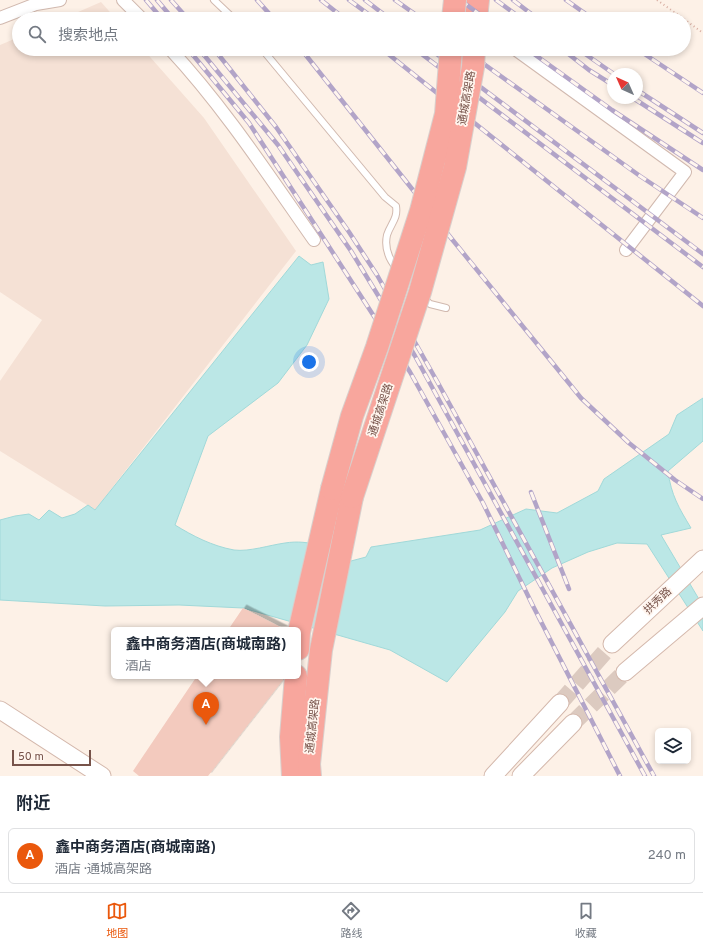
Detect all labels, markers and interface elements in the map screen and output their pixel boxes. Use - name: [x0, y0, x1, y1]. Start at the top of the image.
- search box: [12, 12, 691, 56]
- icon: search: [26, 23, 48, 45]
- text: 搜索地点: [58, 27, 118, 46]
- north arrow: [607, 68, 643, 104]
- street label: 通城高架路: [455, 70, 479, 126]
- your location: [299, 352, 319, 372]
- street label: 通城高架路: [366, 382, 396, 438]
- street label: 拱秀路: [641, 585, 675, 617]
- popup: [111, 627, 301, 679]
- text: 鑫中商务酒店(商城南路): [125, 636, 287, 655]
- text: 酒店: [125, 659, 151, 675]
- pin: A: [193, 692, 219, 725]
- street label: 通城高架路: [303, 698, 323, 754]
- map controls: [655, 728, 691, 764]
- button: layers: [655, 728, 691, 764]
- scale bar: [12, 748, 91, 767]
- text: 50 m: [18, 750, 44, 764]
- text: 附近: [16, 794, 50, 816]
- text: 鑫中商务酒店(商城南路): [55, 839, 216, 858]
- text: A: [25, 848, 35, 864]
- text: 240 m: [648, 848, 686, 864]
- text: 酒店 · 通城高架路: [55, 862, 152, 878]
- tab: 地图: [106, 900, 128, 941]
- tab: 路线: [340, 900, 362, 941]
- tab: 收藏: [575, 900, 597, 941]

